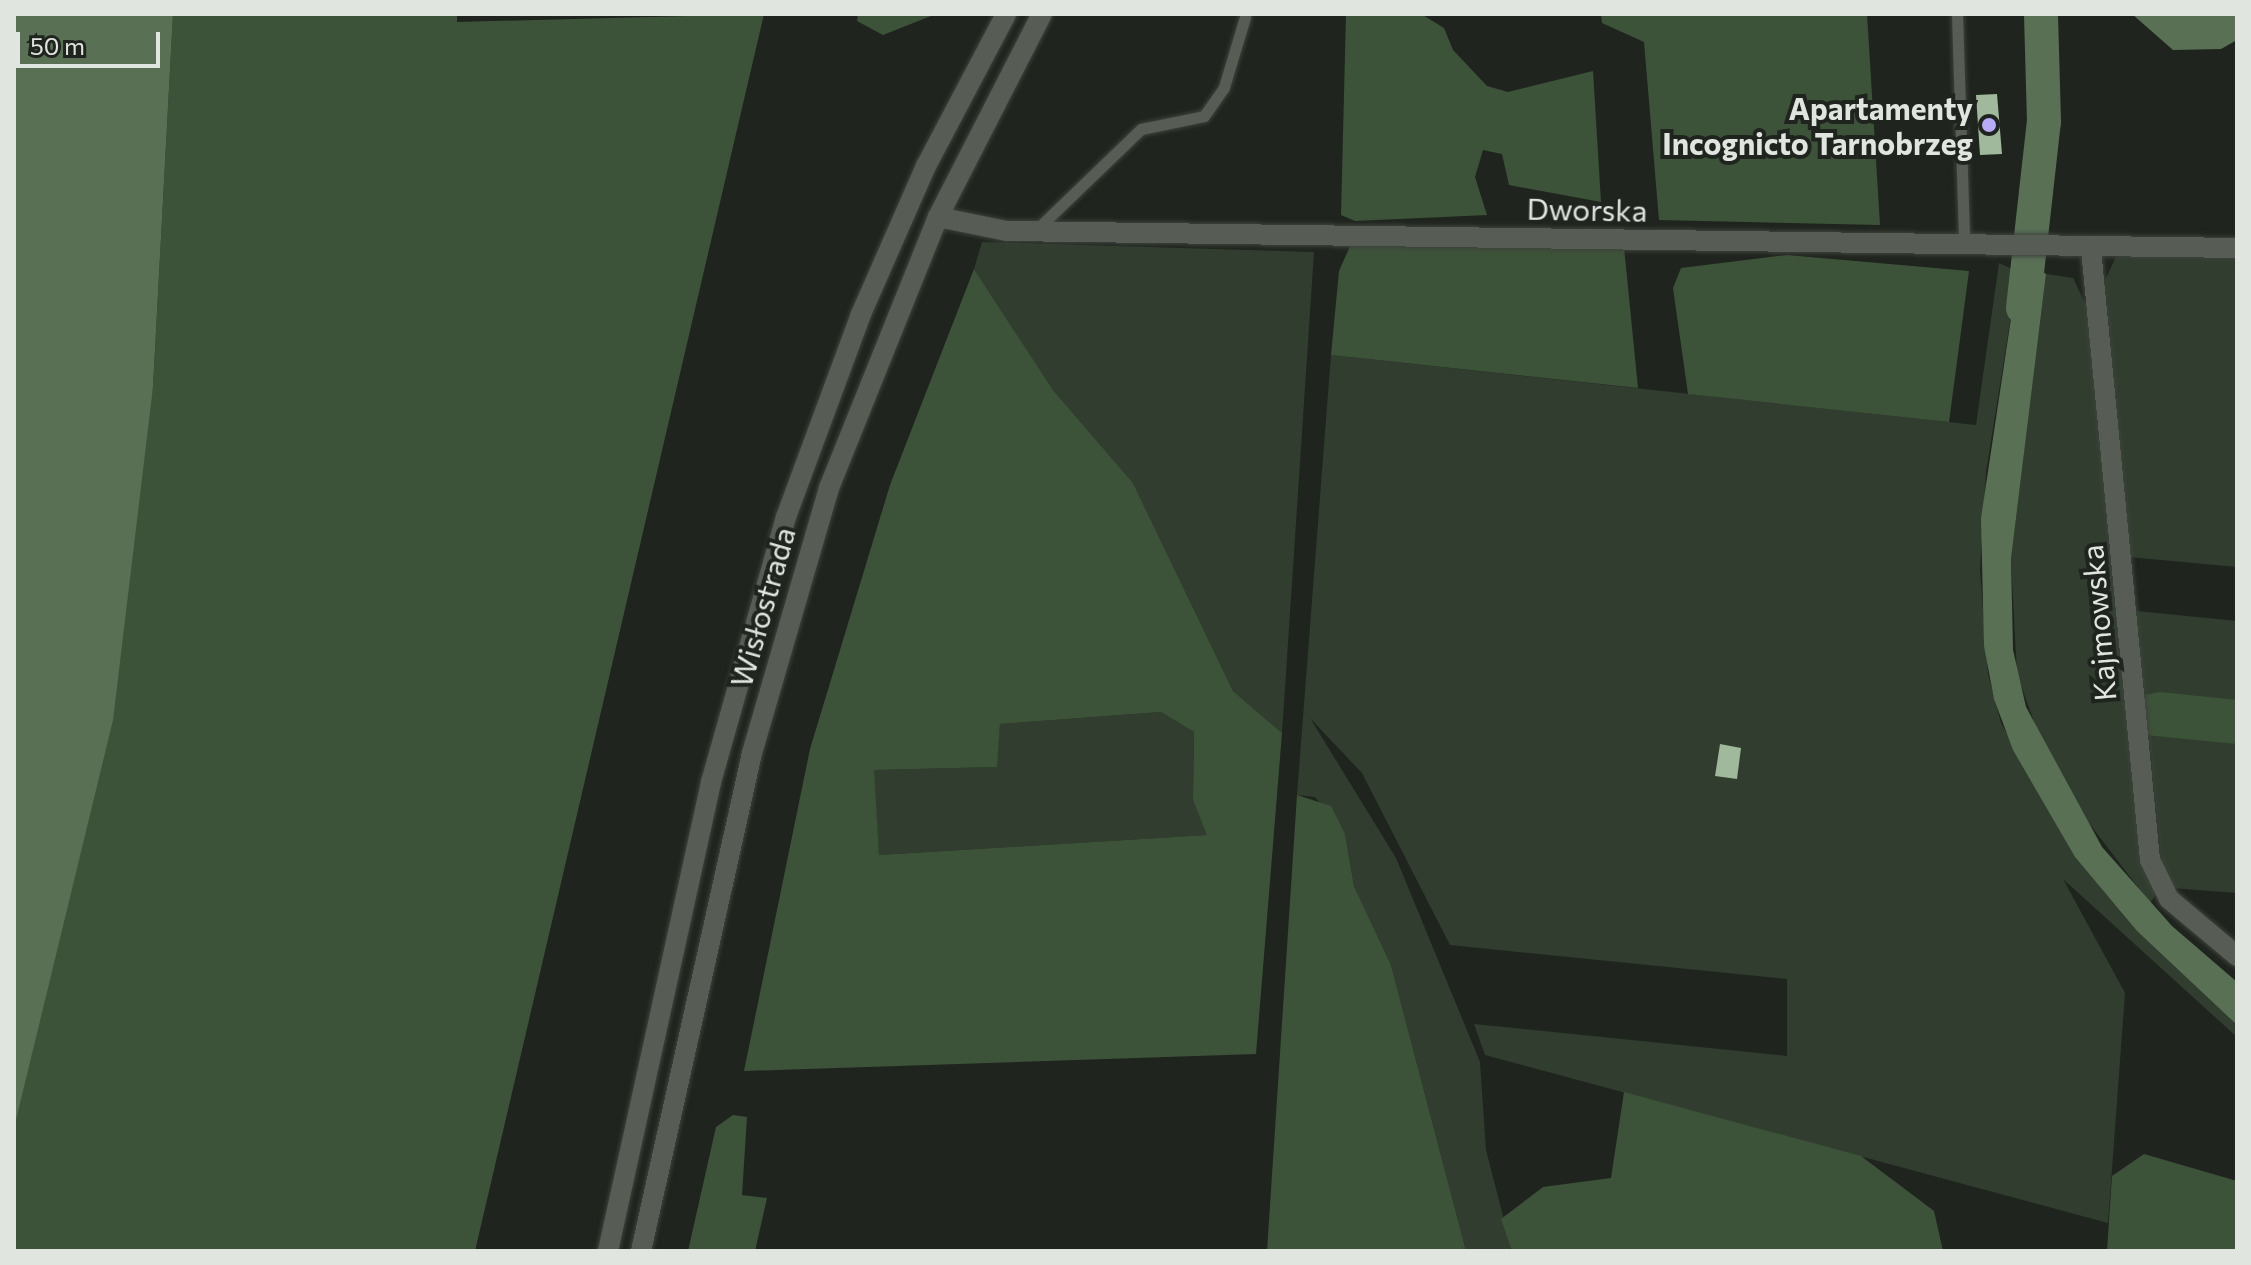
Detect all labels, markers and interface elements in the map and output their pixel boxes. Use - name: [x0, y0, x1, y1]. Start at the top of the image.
- scale bar: [20, 16, 164, 66]
- text: 50 m: [30, 31, 85, 60]
- place label: Apartamenty Incognicto Tarnobrzeg: [1662, 90, 1973, 160]
- marker: Apartamenty Incognicto Tarnobrzeg: [1980, 116, 1998, 134]
- street label: Dworska: [1526, 190, 1648, 228]
- street label: Wisłostrada: [722, 523, 802, 691]
- street label: Kajmowska: [2073, 543, 2123, 703]

